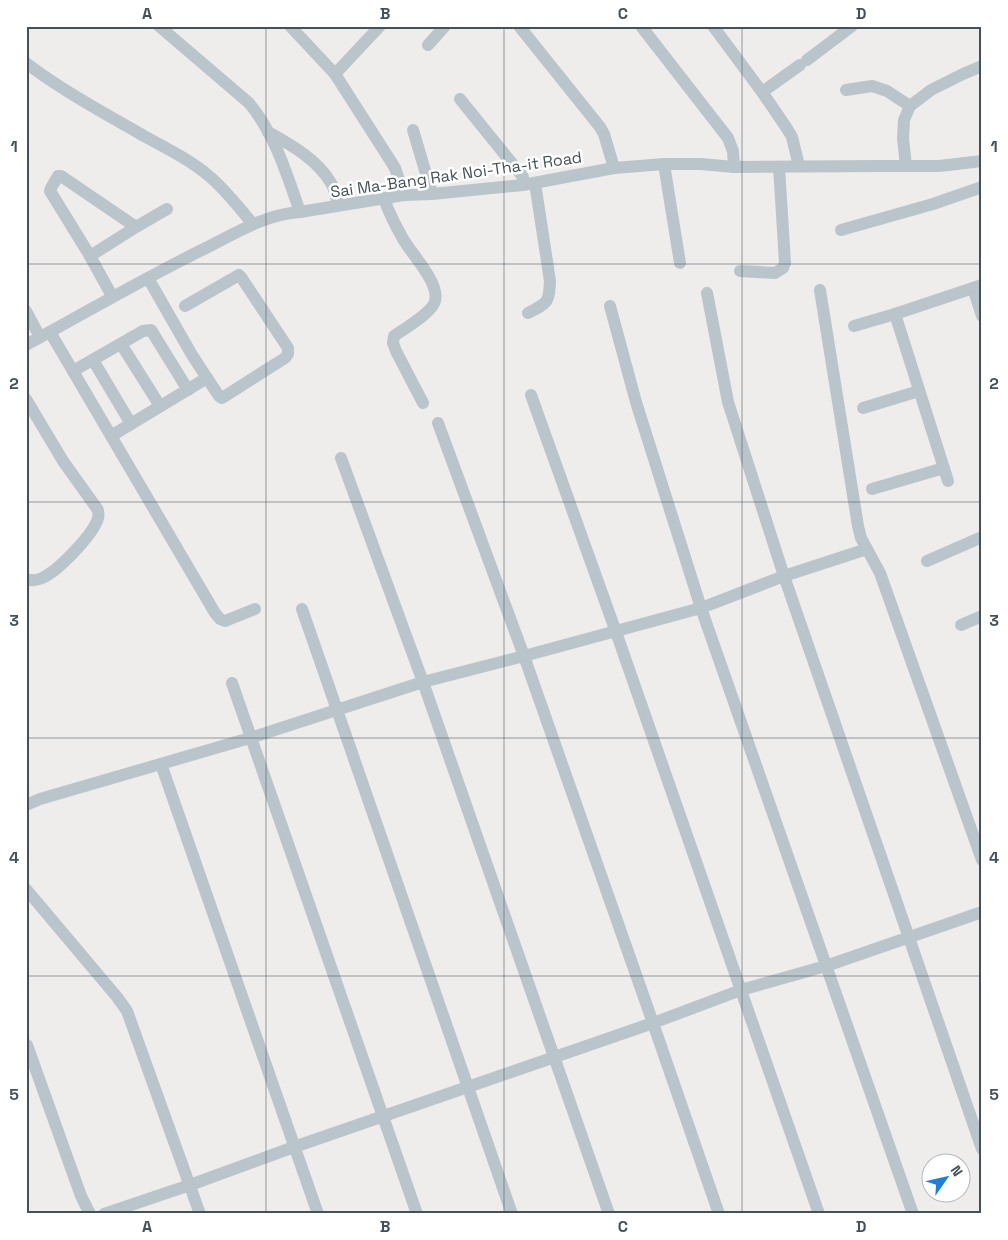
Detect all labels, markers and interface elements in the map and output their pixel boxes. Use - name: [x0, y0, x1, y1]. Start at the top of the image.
- text: A: [142, 3, 152, 24]
- text: B: [380, 3, 390, 24]
- text: C: [618, 3, 628, 24]
- text: D: [856, 3, 866, 24]
- text: 1: [10, 136, 18, 157]
- text: 1: [990, 136, 998, 157]
- street label: Sai Ma-Bang Rak Noi-Tha-it Road: [329, 146, 583, 203]
- text: 2: [9, 373, 19, 394]
- text: 2: [989, 373, 999, 394]
- text: 3: [9, 610, 19, 631]
- text: 3: [989, 610, 999, 631]
- text: 4: [9, 847, 19, 868]
- text: 4: [989, 847, 999, 868]
- text: 5: [9, 1084, 19, 1105]
- text: 5: [989, 1084, 999, 1105]
- north arrow: [920, 1152, 970, 1202]
- text: N: [947, 1162, 967, 1180]
- text: A: [142, 1216, 152, 1237]
- text: B: [380, 1216, 390, 1237]
- text: C: [618, 1216, 628, 1237]
- text: D: [856, 1216, 866, 1237]

